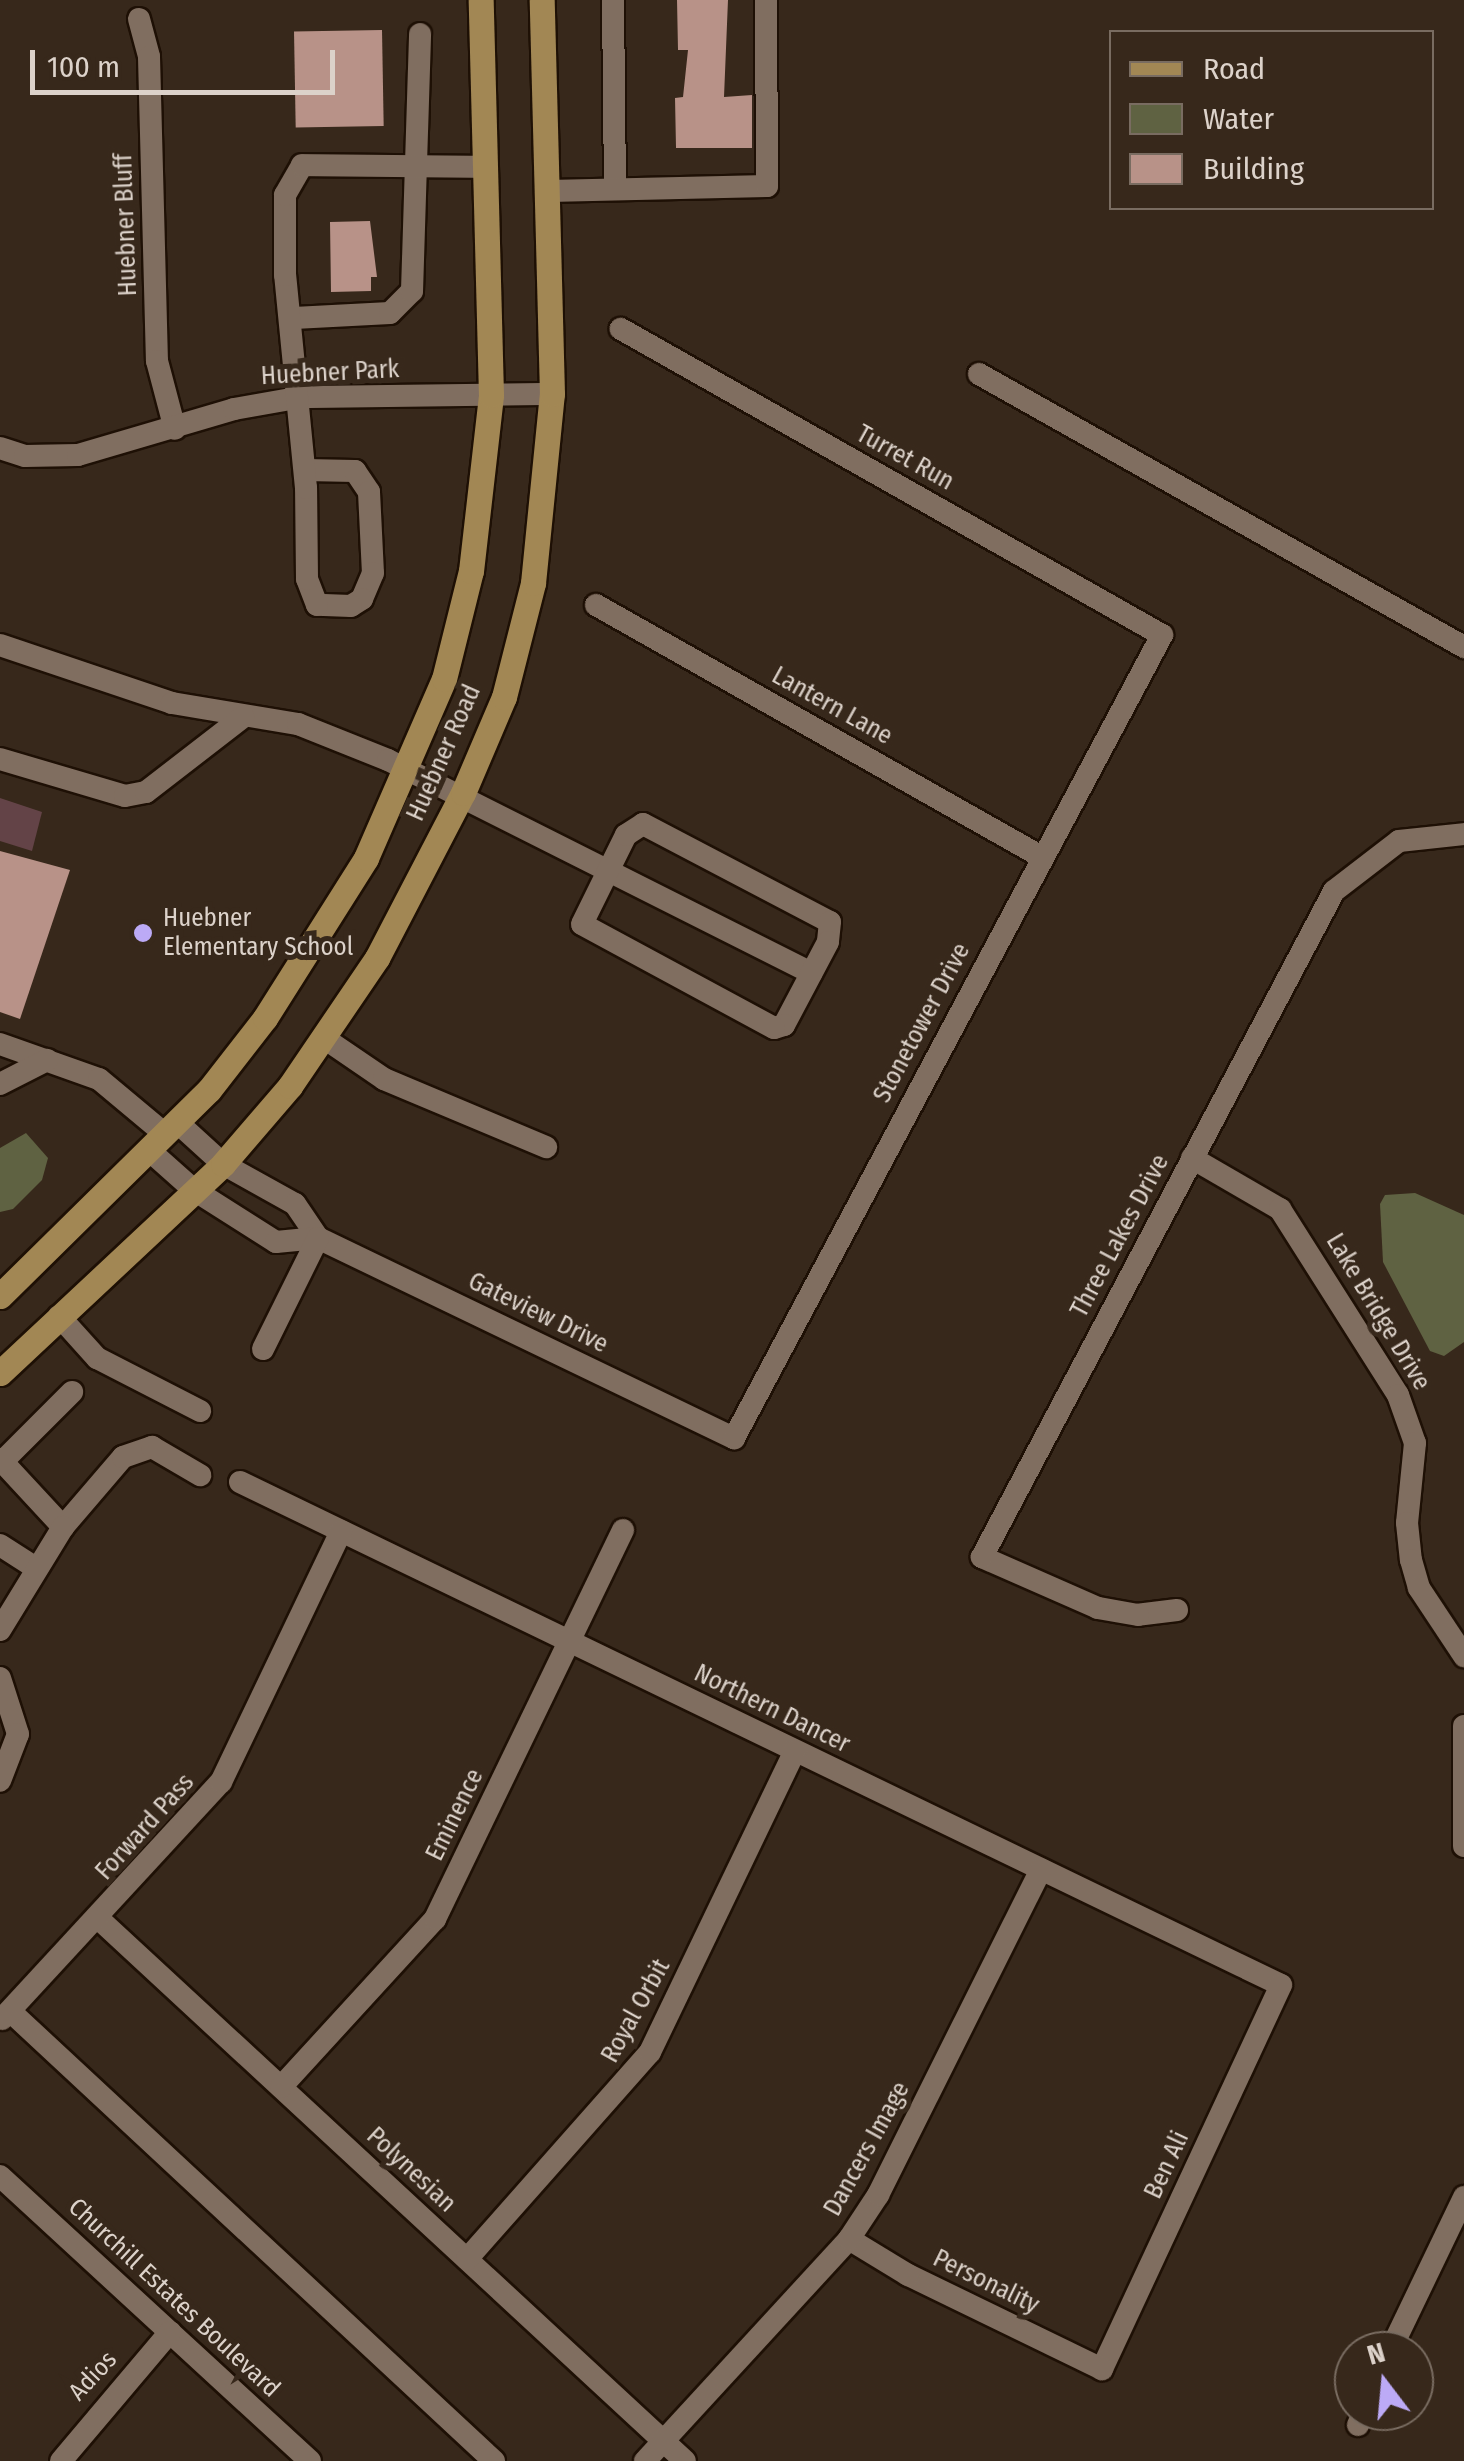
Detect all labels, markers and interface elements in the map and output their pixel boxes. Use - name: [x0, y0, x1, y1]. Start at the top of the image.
- scale bar: [35, 30, 340, 92]
- legend: [1109, 30, 1434, 210]
- text: 100 m: [47, 49, 120, 85]
- text: Road: [1203, 51, 1265, 87]
- text: Water: [1203, 101, 1274, 137]
- text: Building: [1203, 151, 1304, 187]
- street label: Huebner Bluff: [109, 153, 143, 297]
- street label: Huebner Park: [260, 354, 400, 392]
- street label: Turret Run: [851, 419, 959, 497]
- street label: Lantern Lane: [767, 661, 897, 751]
- street label: Huebner Road: [401, 680, 487, 826]
- place label: Huebner Elementary School: [163, 904, 353, 963]
- marker: Huebner Elementary School: [132, 922, 154, 944]
- street label: Stonetower Drive: [867, 938, 977, 1108]
- street label: Three Lakes Drive: [1065, 1150, 1175, 1322]
- street label: Lake Bridge Drive: [1319, 1228, 1437, 1396]
- street label: Gateview Drive: [463, 1266, 613, 1360]
- street label: Northern Dancer: [689, 1658, 855, 1760]
- street label: Eminence: [420, 1764, 490, 1866]
- street label: Forward Pass: [90, 1768, 200, 1886]
- street label: Royal Orbit: [595, 1954, 677, 2068]
- street label: Dancers Image: [818, 2077, 916, 2221]
- street label: Polynesian: [360, 2121, 462, 2219]
- street label: Ben Ali: [1138, 2126, 1196, 2204]
- street label: Churchill Estates Boulevard: [62, 2192, 286, 2404]
- street label: Personality: [928, 2243, 1044, 2321]
- north arrow: [1334, 2331, 1434, 2431]
- text: N: [1364, 2335, 1389, 2372]
- street label: Adios: [63, 2345, 123, 2407]

